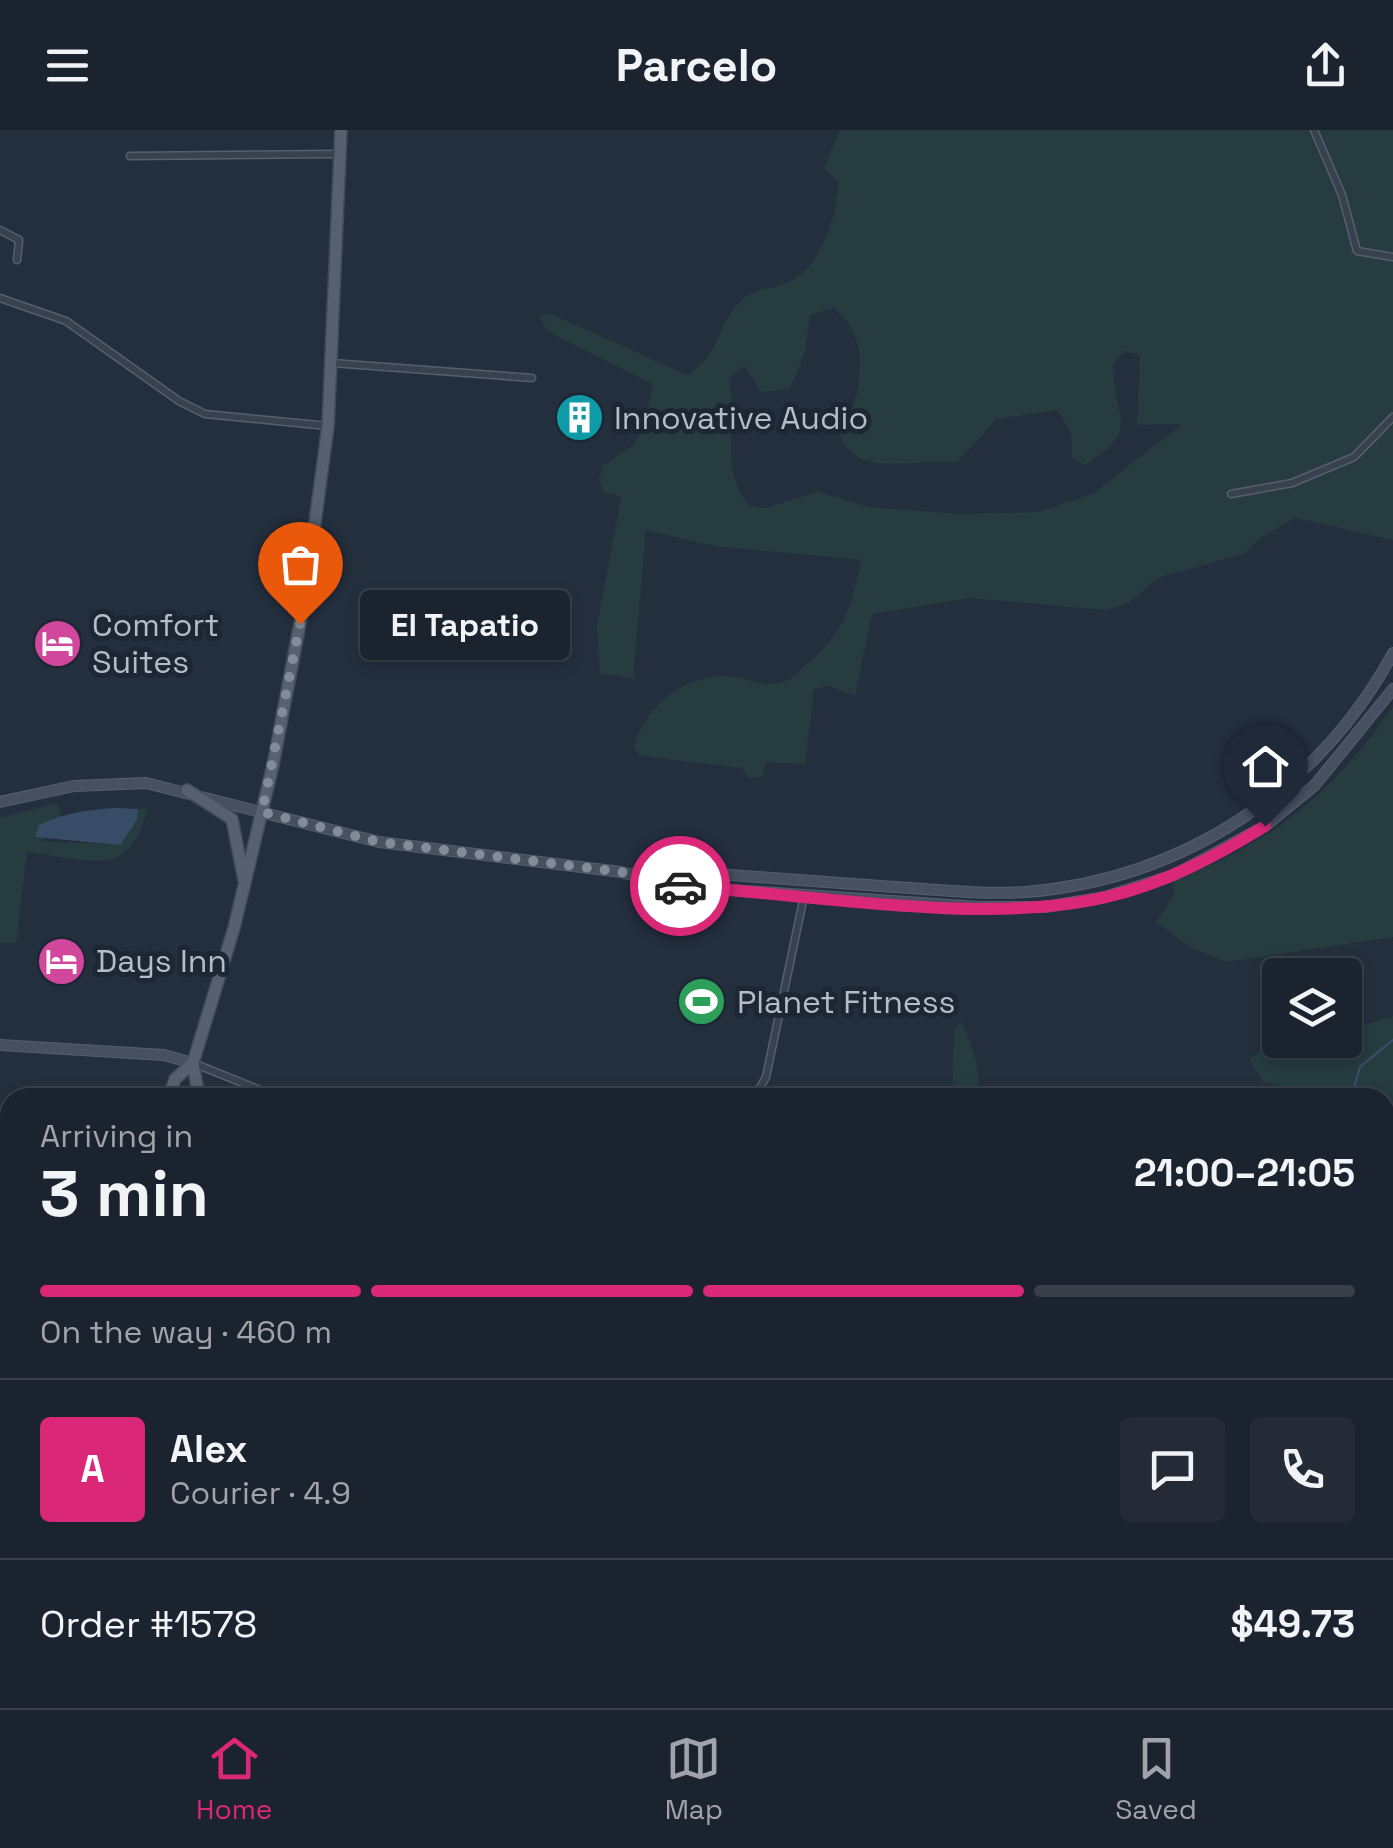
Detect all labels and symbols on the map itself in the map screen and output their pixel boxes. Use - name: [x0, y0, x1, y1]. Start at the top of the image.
- building icon: Innovative Audio: [553, 392, 605, 444]
- place label: Innovative Audio: [614, 398, 868, 438]
- pin: [258, 522, 343, 625]
- callout: El Tapatio: [360, 589, 570, 659]
- place label: Comfort Suites: [92, 605, 219, 682]
- hotel icon: Comfort Suites: [31, 617, 83, 669]
- pin: [1223, 724, 1308, 827]
- courier: [630, 836, 730, 936]
- hotel icon: Days Inn: [35, 935, 87, 987]
- place label: Days Inn: [96, 941, 227, 981]
- sports icon: Planet Fitness: [676, 976, 728, 1028]
- place label: Planet Fitness: [737, 982, 955, 1022]

